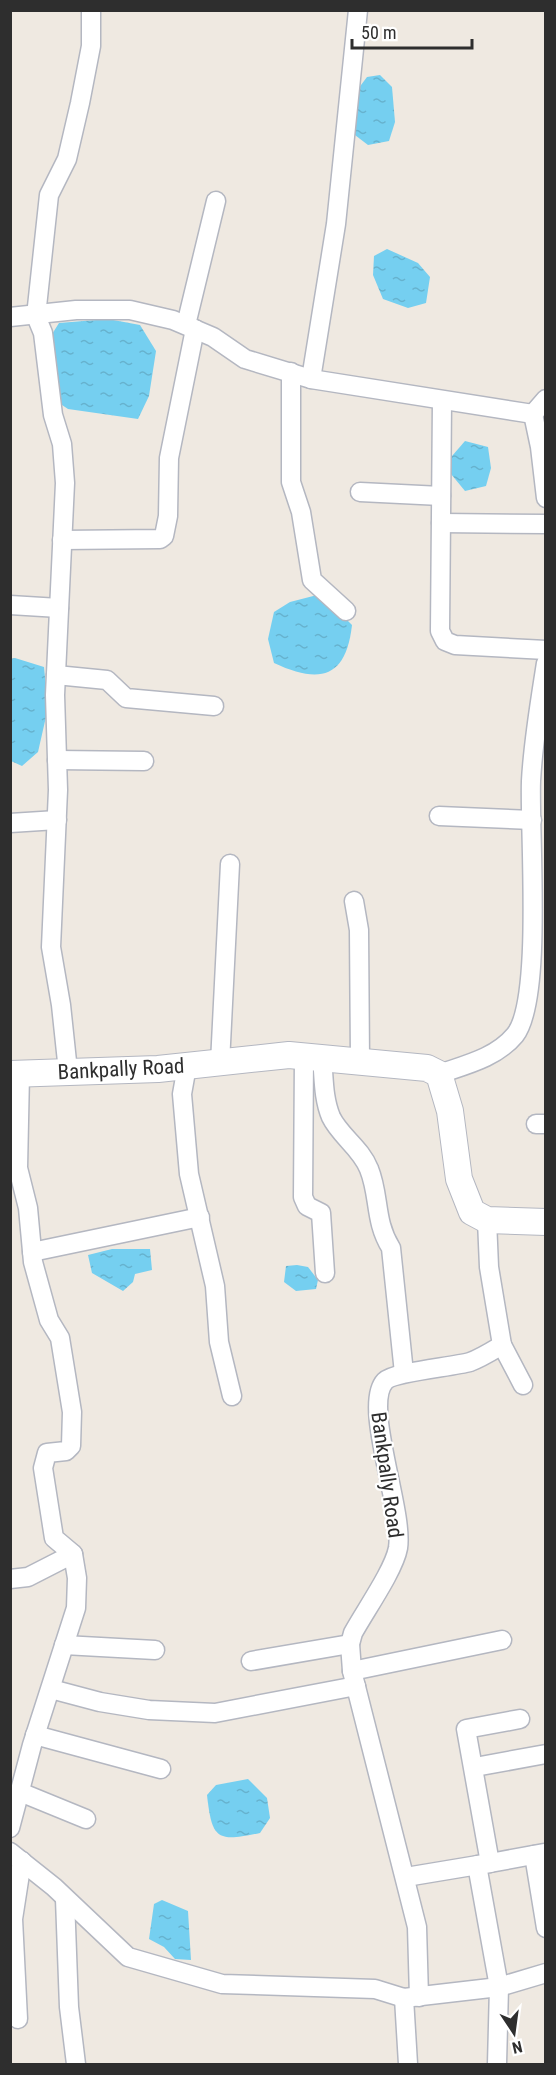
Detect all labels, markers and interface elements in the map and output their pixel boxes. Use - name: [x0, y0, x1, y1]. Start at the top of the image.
- scale bar: [352, 12, 472, 50]
- text: 50 m: [361, 22, 396, 43]
- street label: Bankpally Road: [57, 1054, 185, 1084]
- street label: Bankpally Road: [366, 1410, 408, 1540]
- north arrow: [484, 2003, 544, 2063]
- text: N: [510, 2037, 524, 2057]

